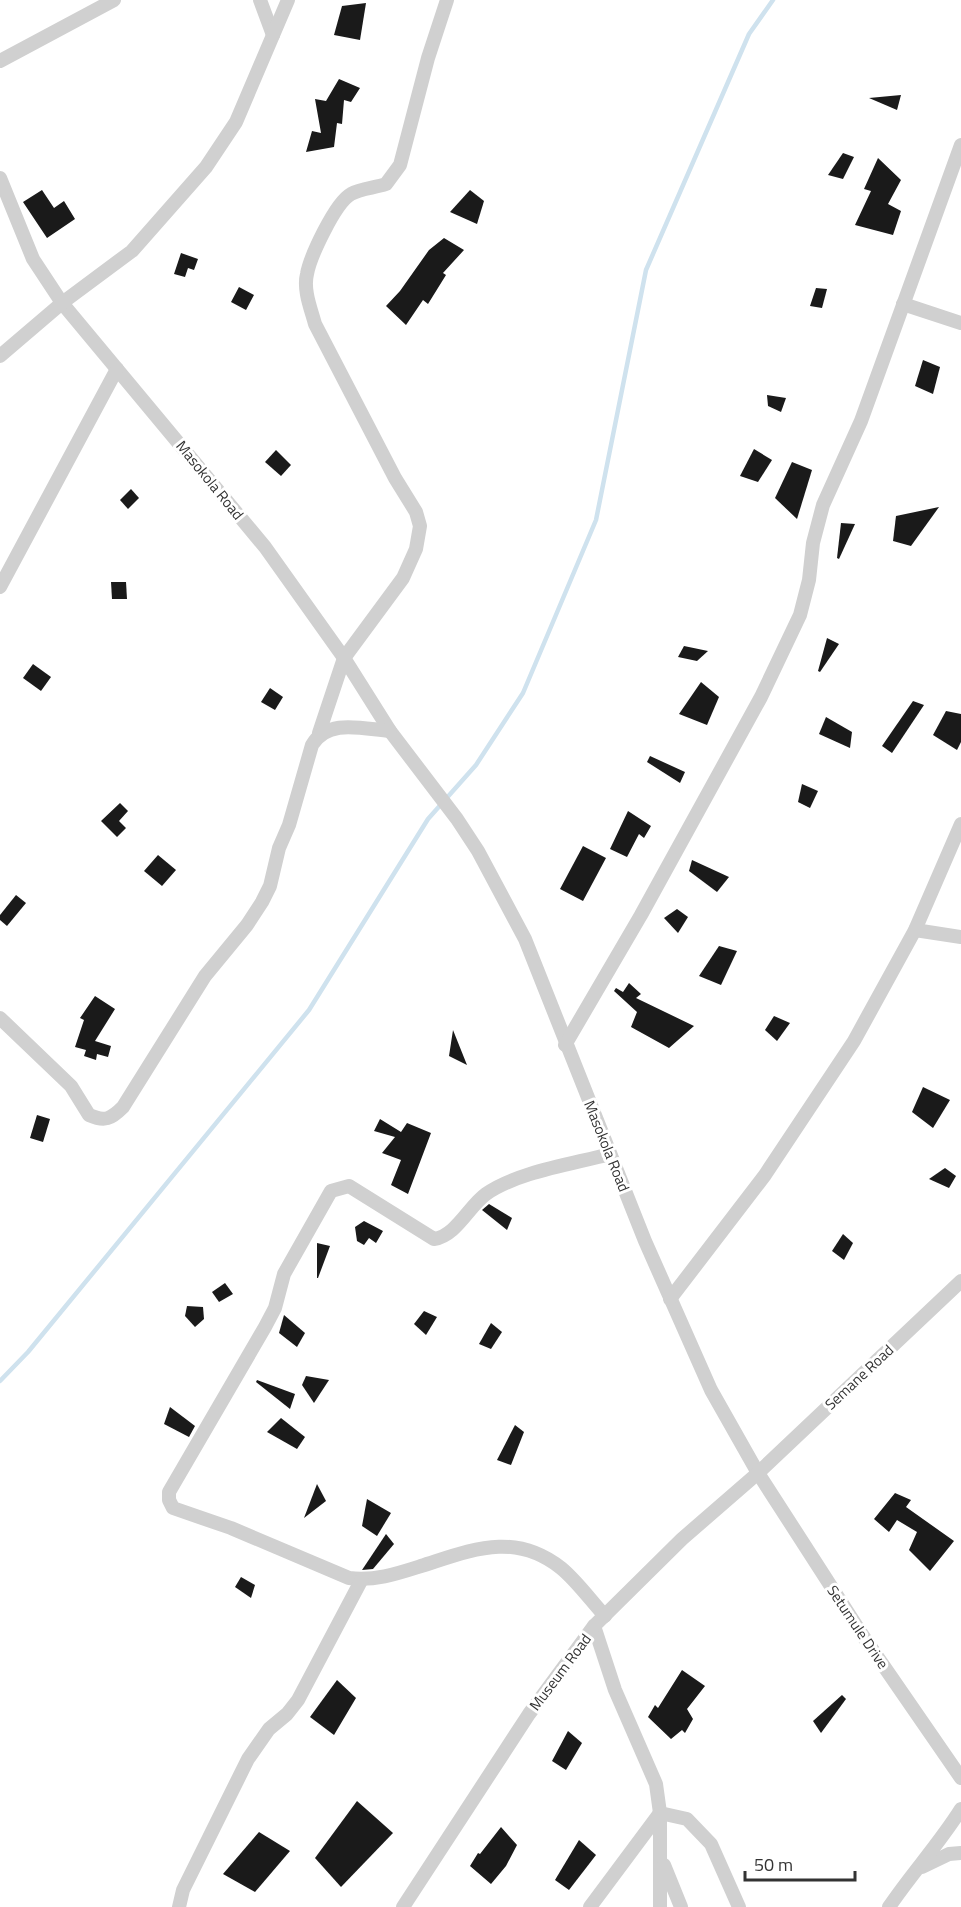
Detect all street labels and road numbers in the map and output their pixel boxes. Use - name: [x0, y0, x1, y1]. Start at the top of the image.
- street label: Masokola Road: [171, 435, 249, 525]
- street label: Masokola Road: [578, 1097, 636, 1195]
- street label: Semane Road: [819, 1339, 899, 1415]
- street label: Setumule Drive: [821, 1581, 895, 1673]
- street label: Museum Road: [523, 1629, 597, 1715]

